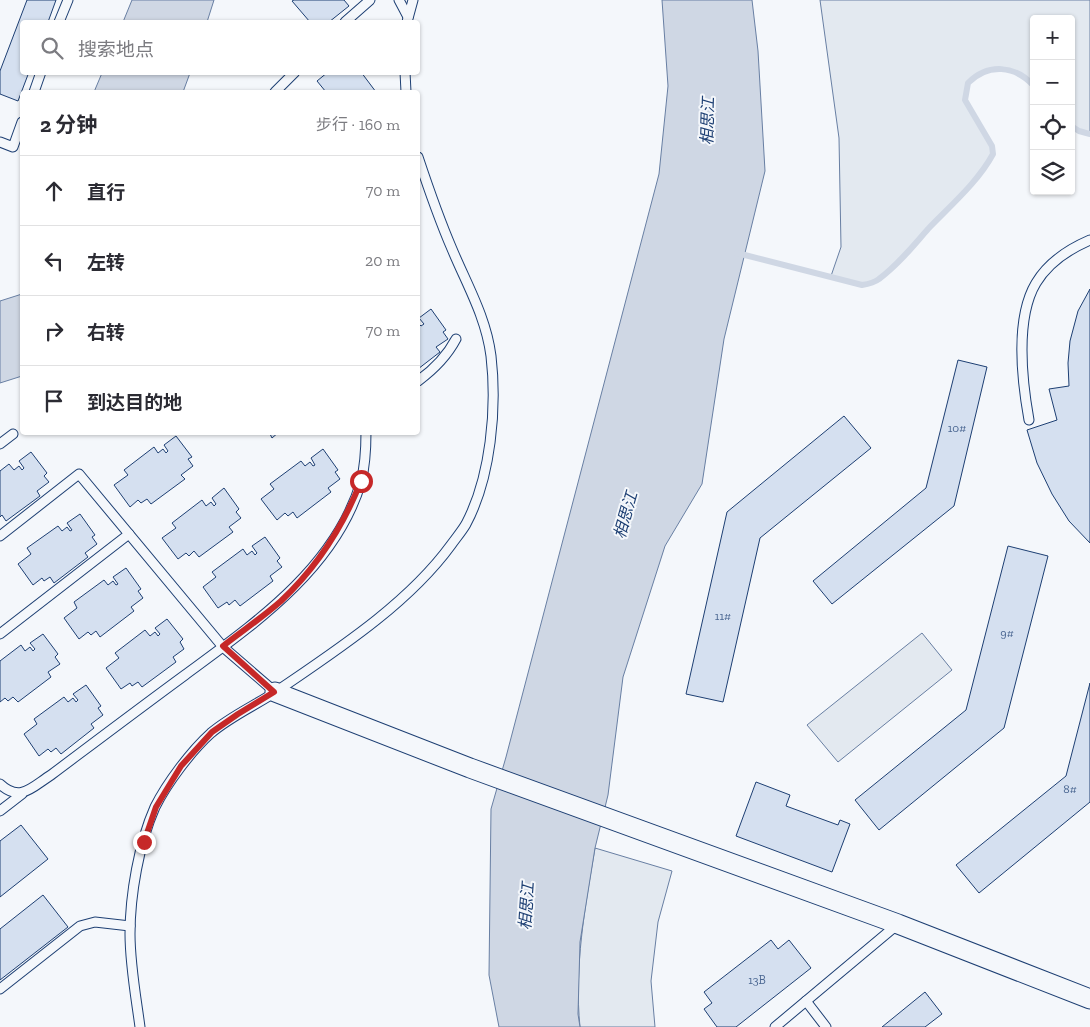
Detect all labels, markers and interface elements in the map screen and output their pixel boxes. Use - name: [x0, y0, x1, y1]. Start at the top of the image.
- map controls: [1030, 15, 1075, 195]
- button: +: [1030, 15, 1075, 60]
- search box: [20, 20, 420, 75]
- icon: search: [38, 34, 66, 62]
- text: 搜索地点: [78, 38, 154, 61]
- button: −: [1030, 60, 1075, 105]
- water label: 相思江: [697, 95, 718, 145]
- button: locate: [1030, 105, 1075, 150]
- text: 2 分钟: [40, 112, 97, 137]
- text: 步行 · 160 m: [316, 115, 400, 134]
- button: layers: [1030, 150, 1075, 195]
- icon: ahead: [40, 177, 68, 205]
- text: 直行: [87, 181, 125, 204]
- text: 70 m: [366, 181, 400, 200]
- icon: left: [40, 247, 68, 275]
- text: 左转: [87, 251, 125, 274]
- text: 20 m: [365, 251, 400, 270]
- icon: right: [40, 317, 68, 345]
- text: 右转: [87, 321, 125, 344]
- text: 70 m: [366, 321, 400, 340]
- icon: arrive: [40, 387, 68, 415]
- text: 到达目的地: [87, 391, 182, 414]
- house number: 10#: [948, 421, 966, 435]
- route start: [350, 470, 373, 493]
- water label: 相思江: [610, 488, 642, 541]
- house number: 11#: [715, 609, 731, 623]
- house number: 9#: [1000, 626, 1014, 640]
- house number: 8#: [1063, 782, 1077, 796]
- route end: [133, 831, 156, 854]
- water label: 相思江: [515, 879, 538, 931]
- house number: 13B: [748, 973, 766, 987]

